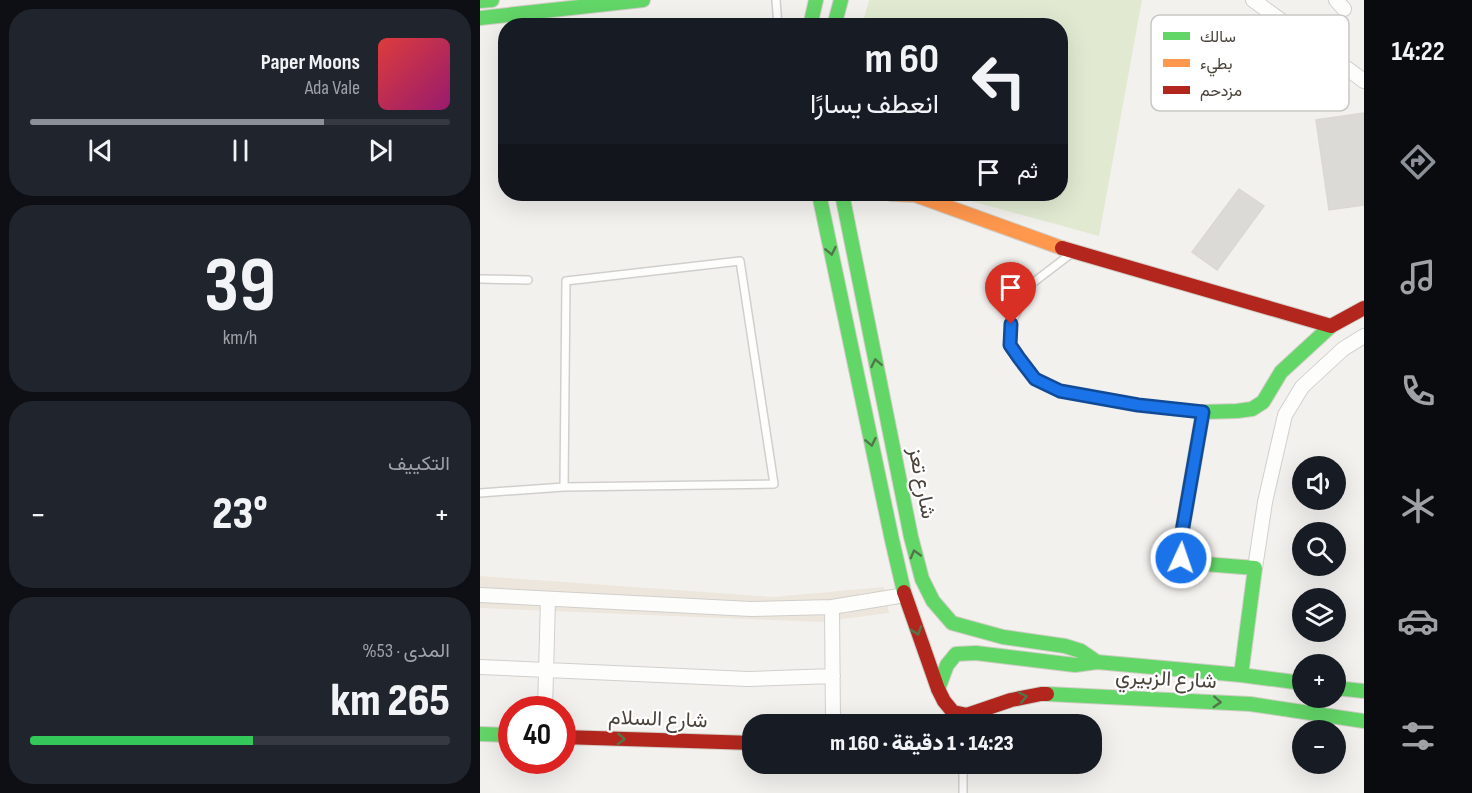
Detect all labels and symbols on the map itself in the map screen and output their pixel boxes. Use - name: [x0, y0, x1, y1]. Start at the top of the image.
- legend: [1151, 15, 1349, 111]
- text: سالك: [1200, 28, 1236, 47]
- text: بطيء: [1200, 55, 1232, 77]
- text: مزدحم: [1200, 82, 1242, 101]
- one-way arrow: [824, 246, 837, 256]
- pin: [985, 262, 1036, 324]
- one-way arrow: [870, 359, 883, 369]
- one-way arrow: [864, 436, 877, 446]
- street label: شارع تعز: [902, 444, 941, 521]
- position arrow: [1149, 526, 1213, 590]
- one-way arrow: [910, 549, 923, 559]
- one-way arrow: [910, 625, 923, 636]
- street label: شارع الزبيري: [1114, 664, 1217, 698]
- one-way arrow: [1018, 692, 1028, 705]
- speed limit sign: 40: [498, 696, 576, 774]
- one-way arrow: [1213, 696, 1222, 709]
- street label: شارع السلام: [608, 705, 708, 734]
- one-way arrow: [616, 733, 625, 745]

